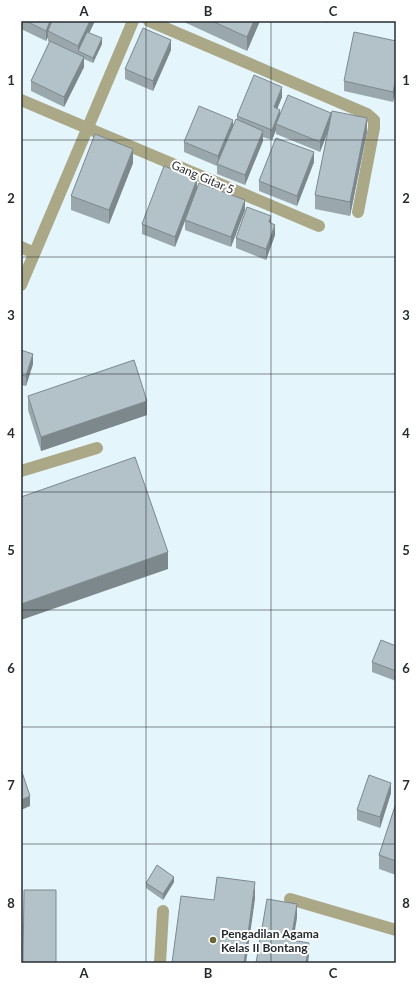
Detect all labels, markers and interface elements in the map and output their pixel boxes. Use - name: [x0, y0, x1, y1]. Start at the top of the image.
- text: A: [78, 3, 89, 19]
- text: B: [204, 3, 213, 19]
- text: C: [329, 3, 338, 19]
- text: 1: [7, 72, 15, 88]
- text: 1: [402, 72, 410, 88]
- street label: Gang Gitar 5: [169, 157, 237, 197]
- text: 2: [7, 190, 15, 206]
- text: 2: [402, 190, 410, 206]
- text: 3: [7, 307, 15, 323]
- text: 3: [402, 307, 410, 323]
- text: 4: [7, 425, 15, 441]
- text: 4: [402, 425, 410, 441]
- text: 5: [7, 542, 15, 558]
- text: 5: [402, 542, 410, 558]
- text: 6: [7, 660, 15, 676]
- text: 6: [402, 660, 410, 676]
- text: 7: [7, 777, 15, 793]
- text: 7: [402, 777, 410, 793]
- text: 8: [7, 895, 15, 911]
- text: 8: [402, 895, 410, 911]
- place label: Pengadilan Agama Kelas II Bontang: [221, 926, 319, 955]
- marker: Pengadilan Agama Kelas II Bontang: [208, 935, 218, 945]
- text: A: [78, 965, 89, 981]
- text: B: [204, 965, 213, 981]
- text: C: [329, 965, 338, 981]

